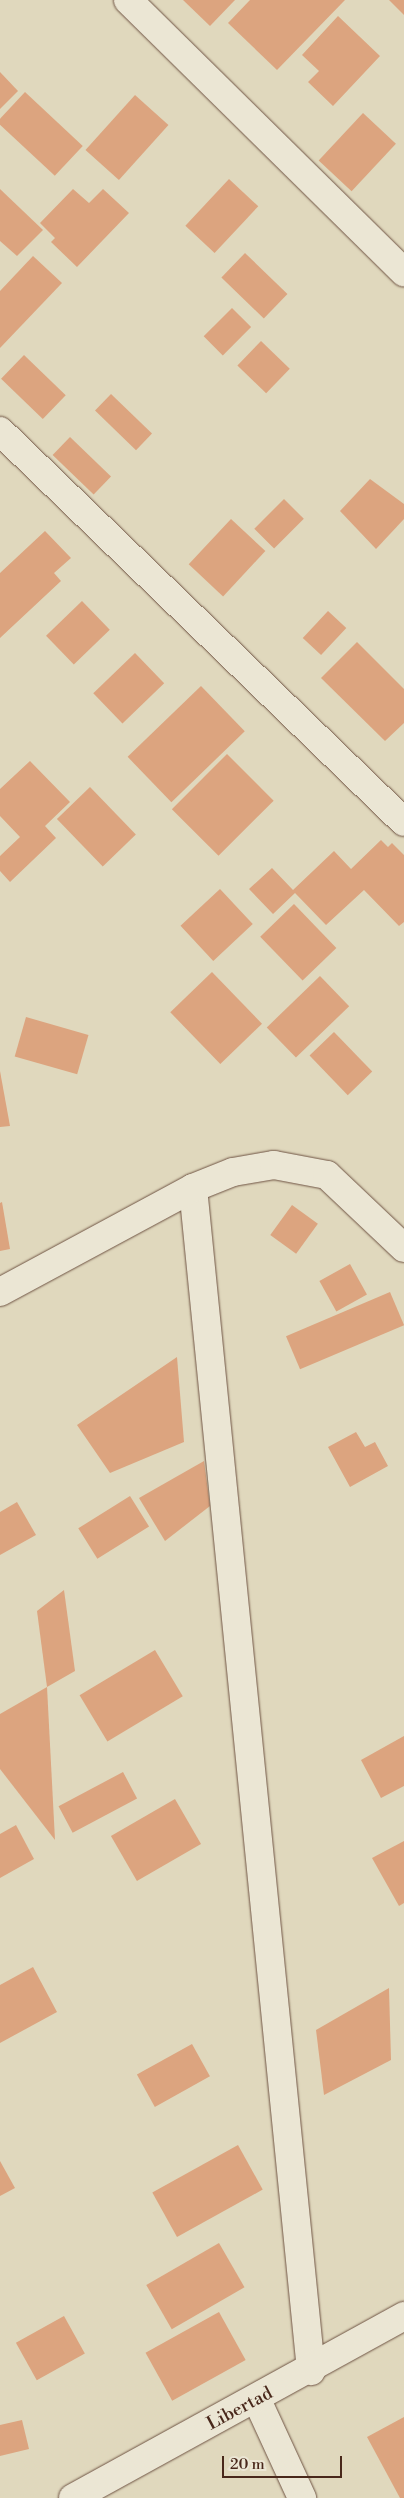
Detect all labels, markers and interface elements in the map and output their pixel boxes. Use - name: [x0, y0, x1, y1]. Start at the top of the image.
- street label: Libertad: [203, 2383, 277, 2435]
- scale bar: [224, 2446, 344, 2478]
- text: 20 m: [230, 2455, 265, 2474]

